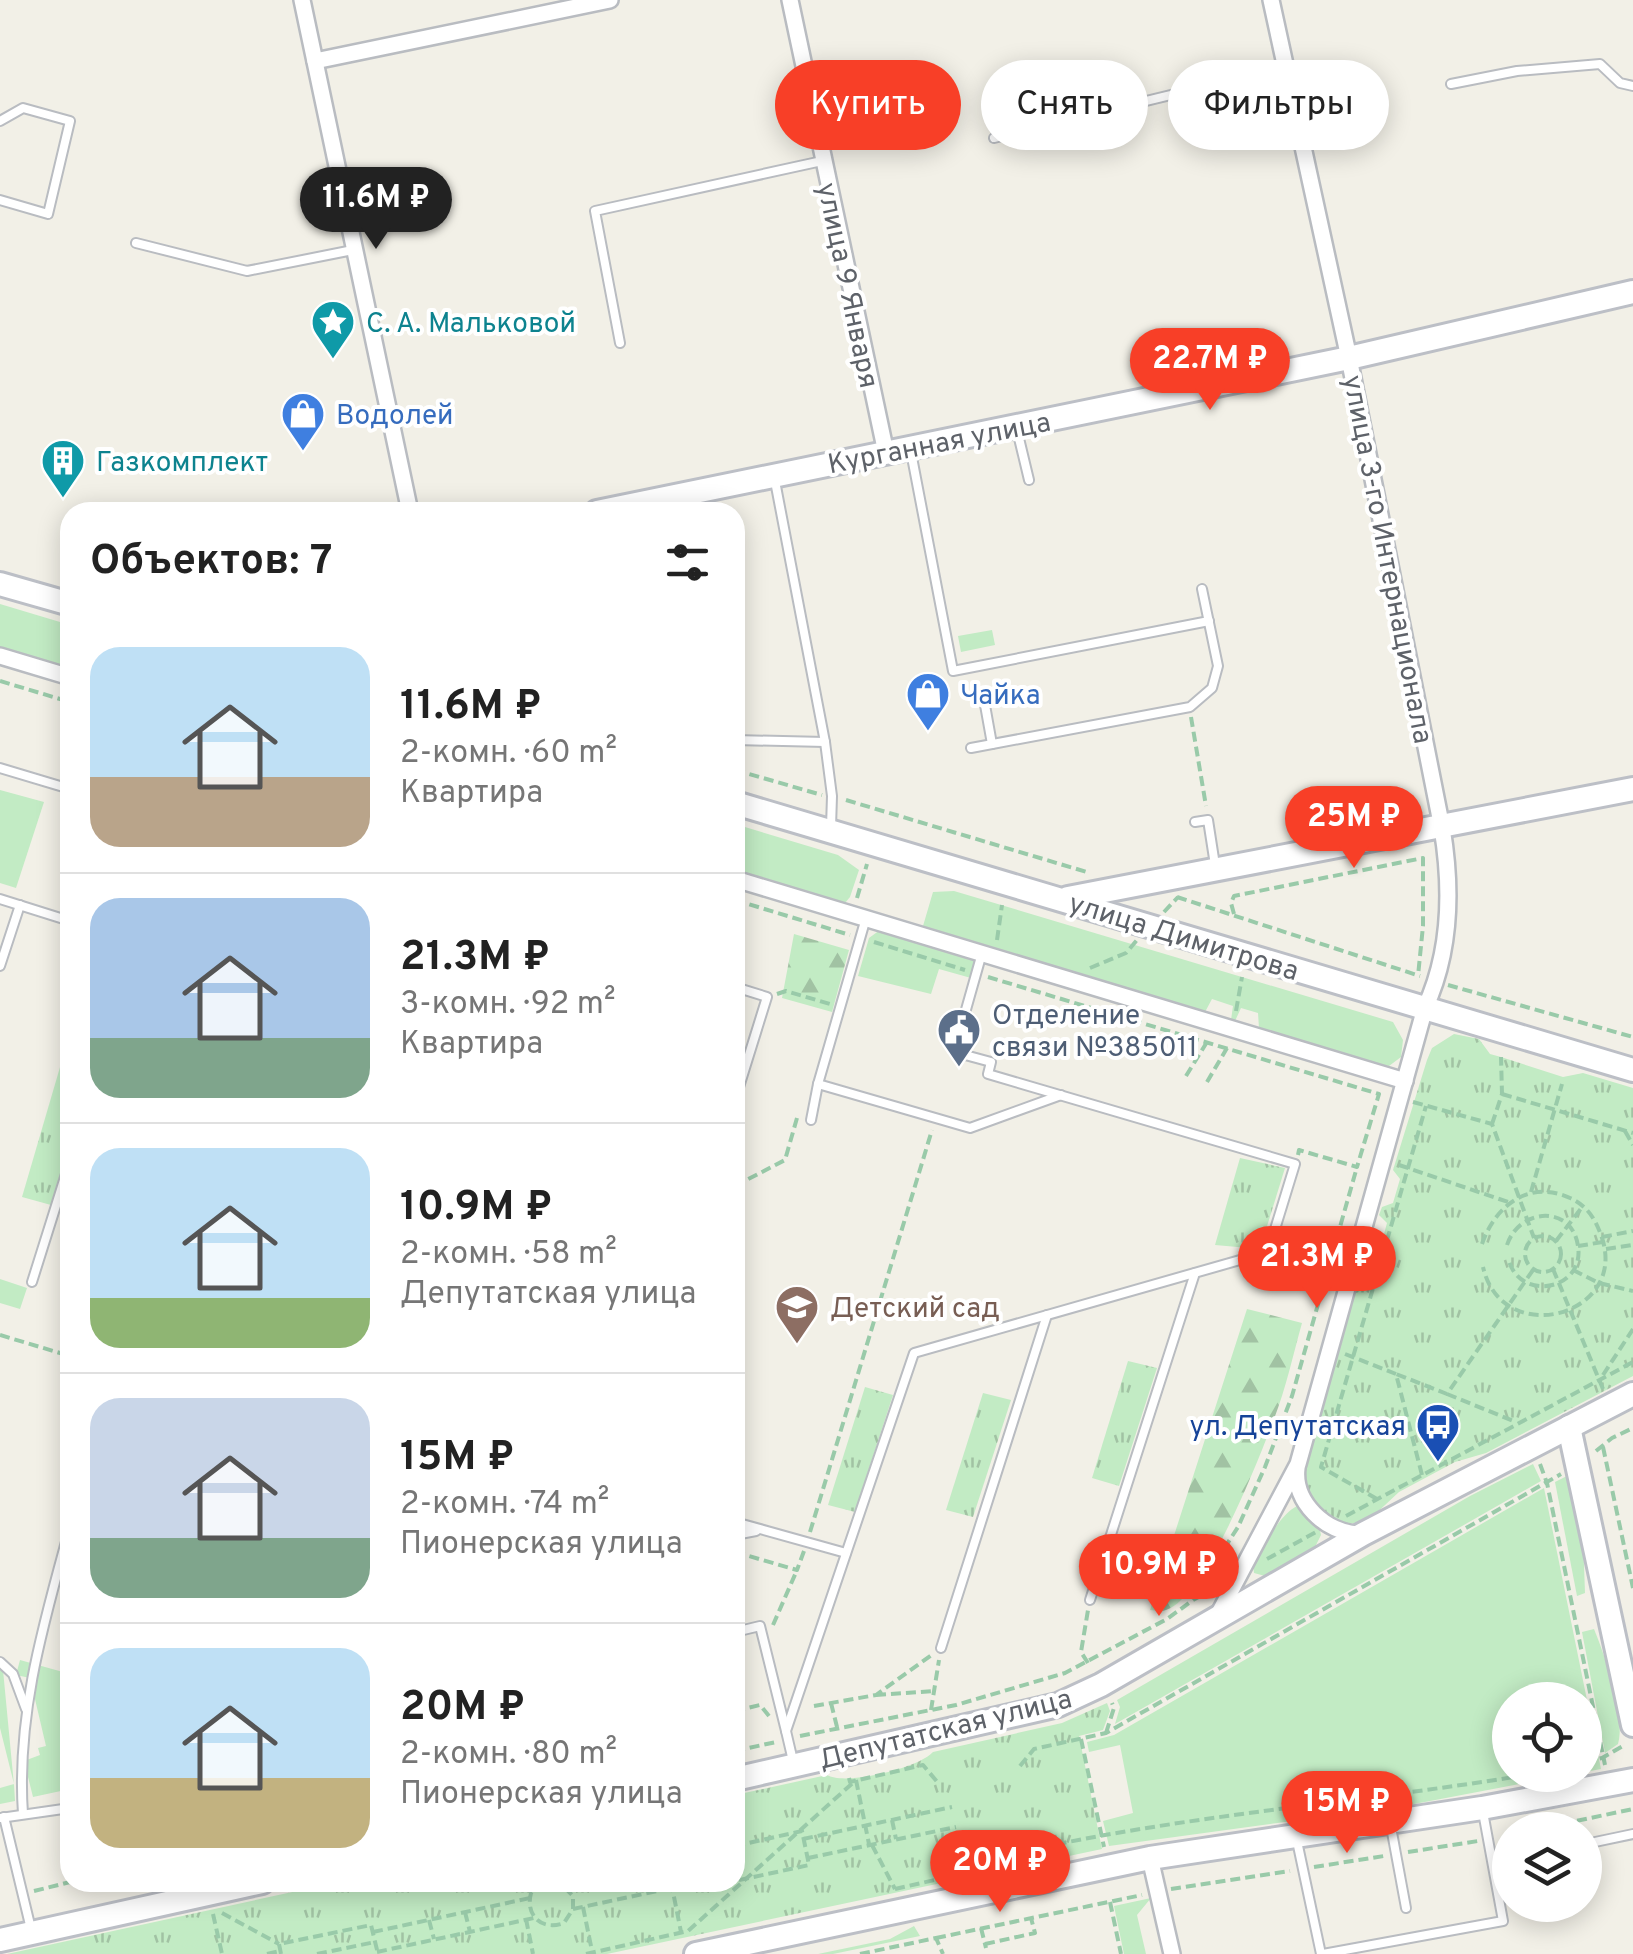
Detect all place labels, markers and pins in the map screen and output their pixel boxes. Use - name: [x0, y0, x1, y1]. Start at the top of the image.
- pin: 11.6M ₽: [284, 167, 468, 252]
- place icon: С. А. Мальковой: [310, 299, 356, 360]
- place label: С. А. Мальковой: [366, 307, 576, 343]
- pin: 22.7M ₽: [1118, 328, 1302, 413]
- shop icon: Водолей: [280, 391, 326, 452]
- place label: Водолей: [336, 399, 454, 435]
- building icon: Газкомплект: [40, 438, 86, 499]
- place label: Газкомплект: [96, 446, 268, 482]
- shop icon: Чайка: [905, 671, 951, 732]
- place label: Чайка: [960, 679, 1040, 715]
- pin: 25M ₽: [1284, 786, 1424, 871]
- place label: Отделение связи №385011: [992, 999, 1198, 1067]
- public building icon: Отделение связи №385011: [936, 1007, 982, 1068]
- pin: 21.3M ₽: [1225, 1226, 1409, 1311]
- school or university icon: Детский сад: [774, 1284, 820, 1345]
- place label: Детский сад: [830, 1292, 1000, 1328]
- bus stop icon: ул. Депутатская: [1415, 1402, 1461, 1463]
- place label: ул. Депутатская: [1189, 1410, 1406, 1446]
- pin: 10.9M ₽: [1067, 1534, 1251, 1619]
- pin: 15M ₽: [1277, 1771, 1417, 1856]
- pin: 20M ₽: [930, 1830, 1070, 1915]

